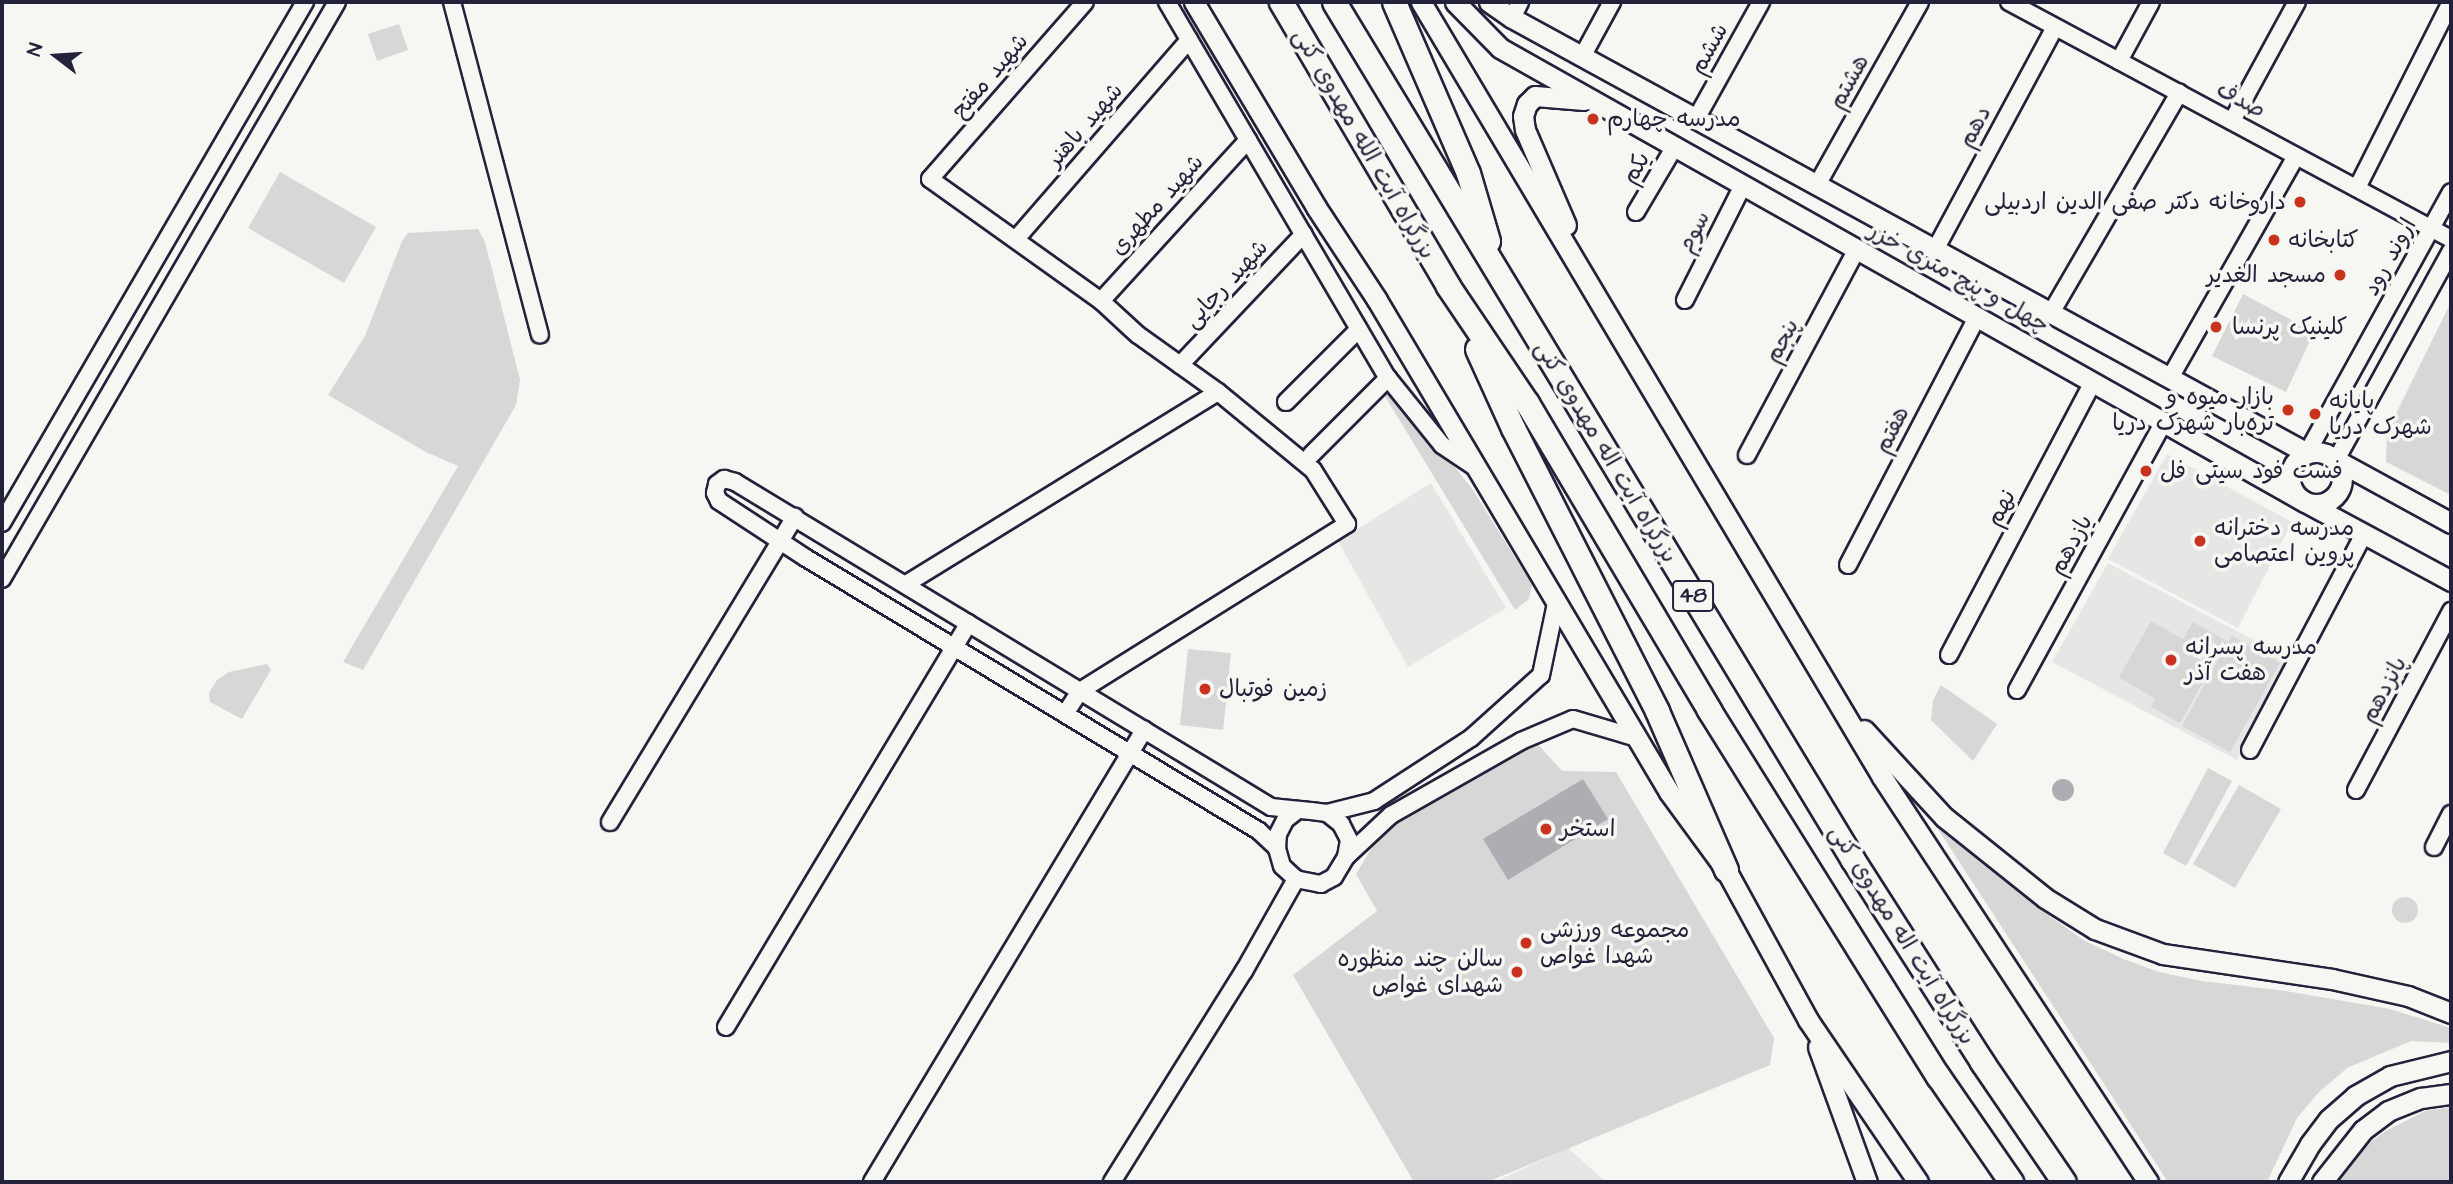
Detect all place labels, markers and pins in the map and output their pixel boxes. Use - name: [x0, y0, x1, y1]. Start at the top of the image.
- place label: مدرسه چهارم: [1607, 105, 1740, 133]
- marker: مدرسه چهارم: [1585, 111, 1601, 127]
- place label: داروخانه دکتر صفی الدین اردبیلی: [1984, 188, 2286, 216]
- marker: داروخانه دکتر صفی الدین اردبیلی: [2292, 194, 2308, 210]
- place label: کتابخانه: [2288, 226, 2359, 254]
- marker: کتابخانه: [2266, 232, 2282, 248]
- place label: مسجد الغدیر: [2207, 261, 2326, 289]
- marker: مسجد الغدیر: [2332, 267, 2348, 283]
- place label: کلینیک پرنسا: [2232, 313, 2347, 341]
- marker: کلینیک پرنسا: [2206, 317, 2226, 337]
- place label: بازار میوه و تره‌بار شهرک دریا: [2112, 383, 2274, 437]
- place label: پایانه شهرک دریا: [2329, 387, 2432, 441]
- marker: بازار میوه و تره‌بار شهرک دریا: [2280, 402, 2296, 418]
- marker: پایانه شهرک دریا: [2307, 406, 2323, 422]
- place label: فست فود سیتی فل: [2160, 457, 2343, 485]
- marker: فست فود سیتی فل: [2138, 463, 2154, 479]
- place label: مدرسه دخترانه پروین اعتصامی: [2214, 514, 2355, 568]
- marker: مدرسه دخترانه پروین اعتصامی: [2192, 533, 2208, 549]
- place label: مدرسه پسرانه هفت آذر: [2185, 633, 2317, 687]
- marker: مدرسه پسرانه هفت آذر: [2163, 652, 2179, 668]
- place label: زمین فوتبال: [1219, 675, 1327, 703]
- marker: زمین فوتبال: [1197, 681, 1213, 697]
- place label: استخر: [1560, 815, 1615, 843]
- marker: استخر: [1538, 821, 1554, 837]
- place label: مجموعه ورزشی شهدا غواص: [1540, 916, 1689, 970]
- marker: مجموعه ورزشی شهدا غواص: [1518, 935, 1534, 951]
- place label: سالن چند منظوره شهدای غواص: [1338, 945, 1503, 999]
- marker: سالن چند منظوره شهدای غواص: [1509, 964, 1525, 980]

